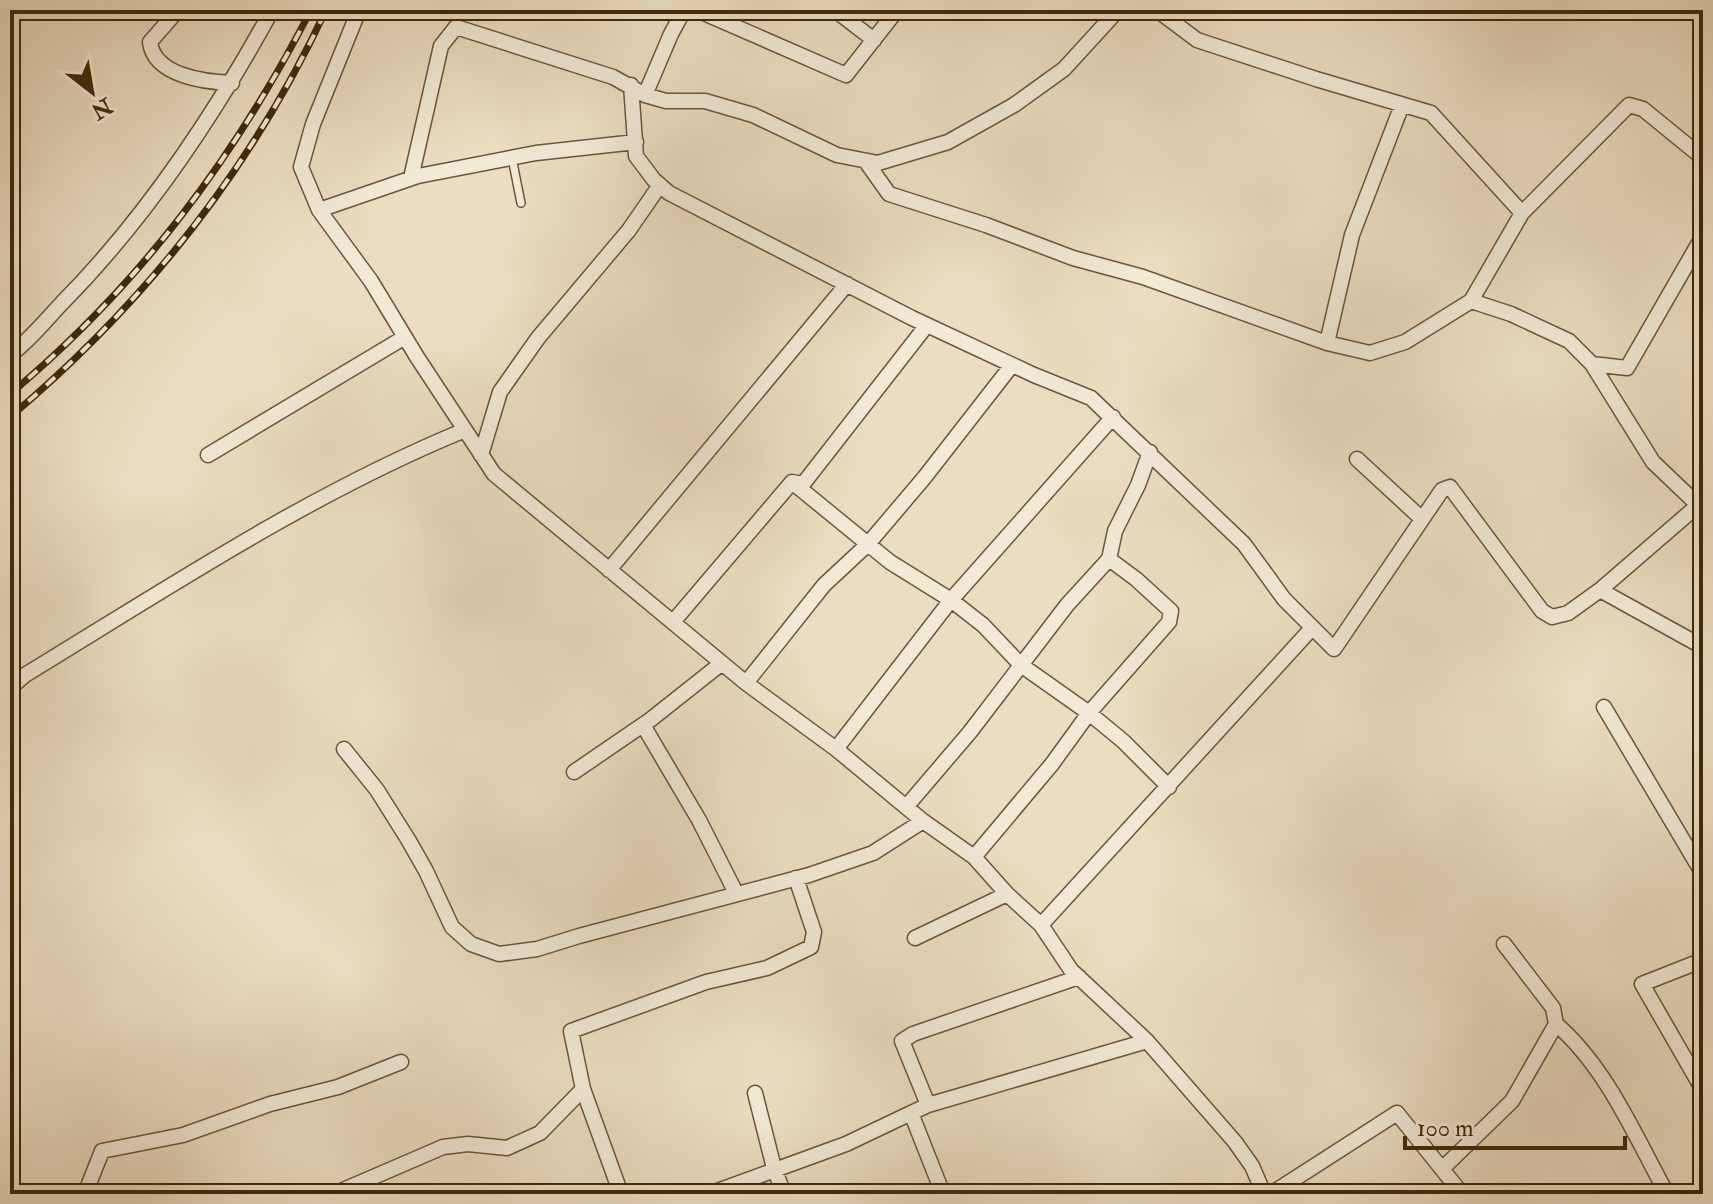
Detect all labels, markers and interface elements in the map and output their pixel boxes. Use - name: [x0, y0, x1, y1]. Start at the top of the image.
- north arrow: [52, 52, 132, 132]
- text: N: [86, 91, 118, 126]
- scale bar: [1405, 1100, 1625, 1150]
- text: 100 m: [1417, 1113, 1474, 1144]

